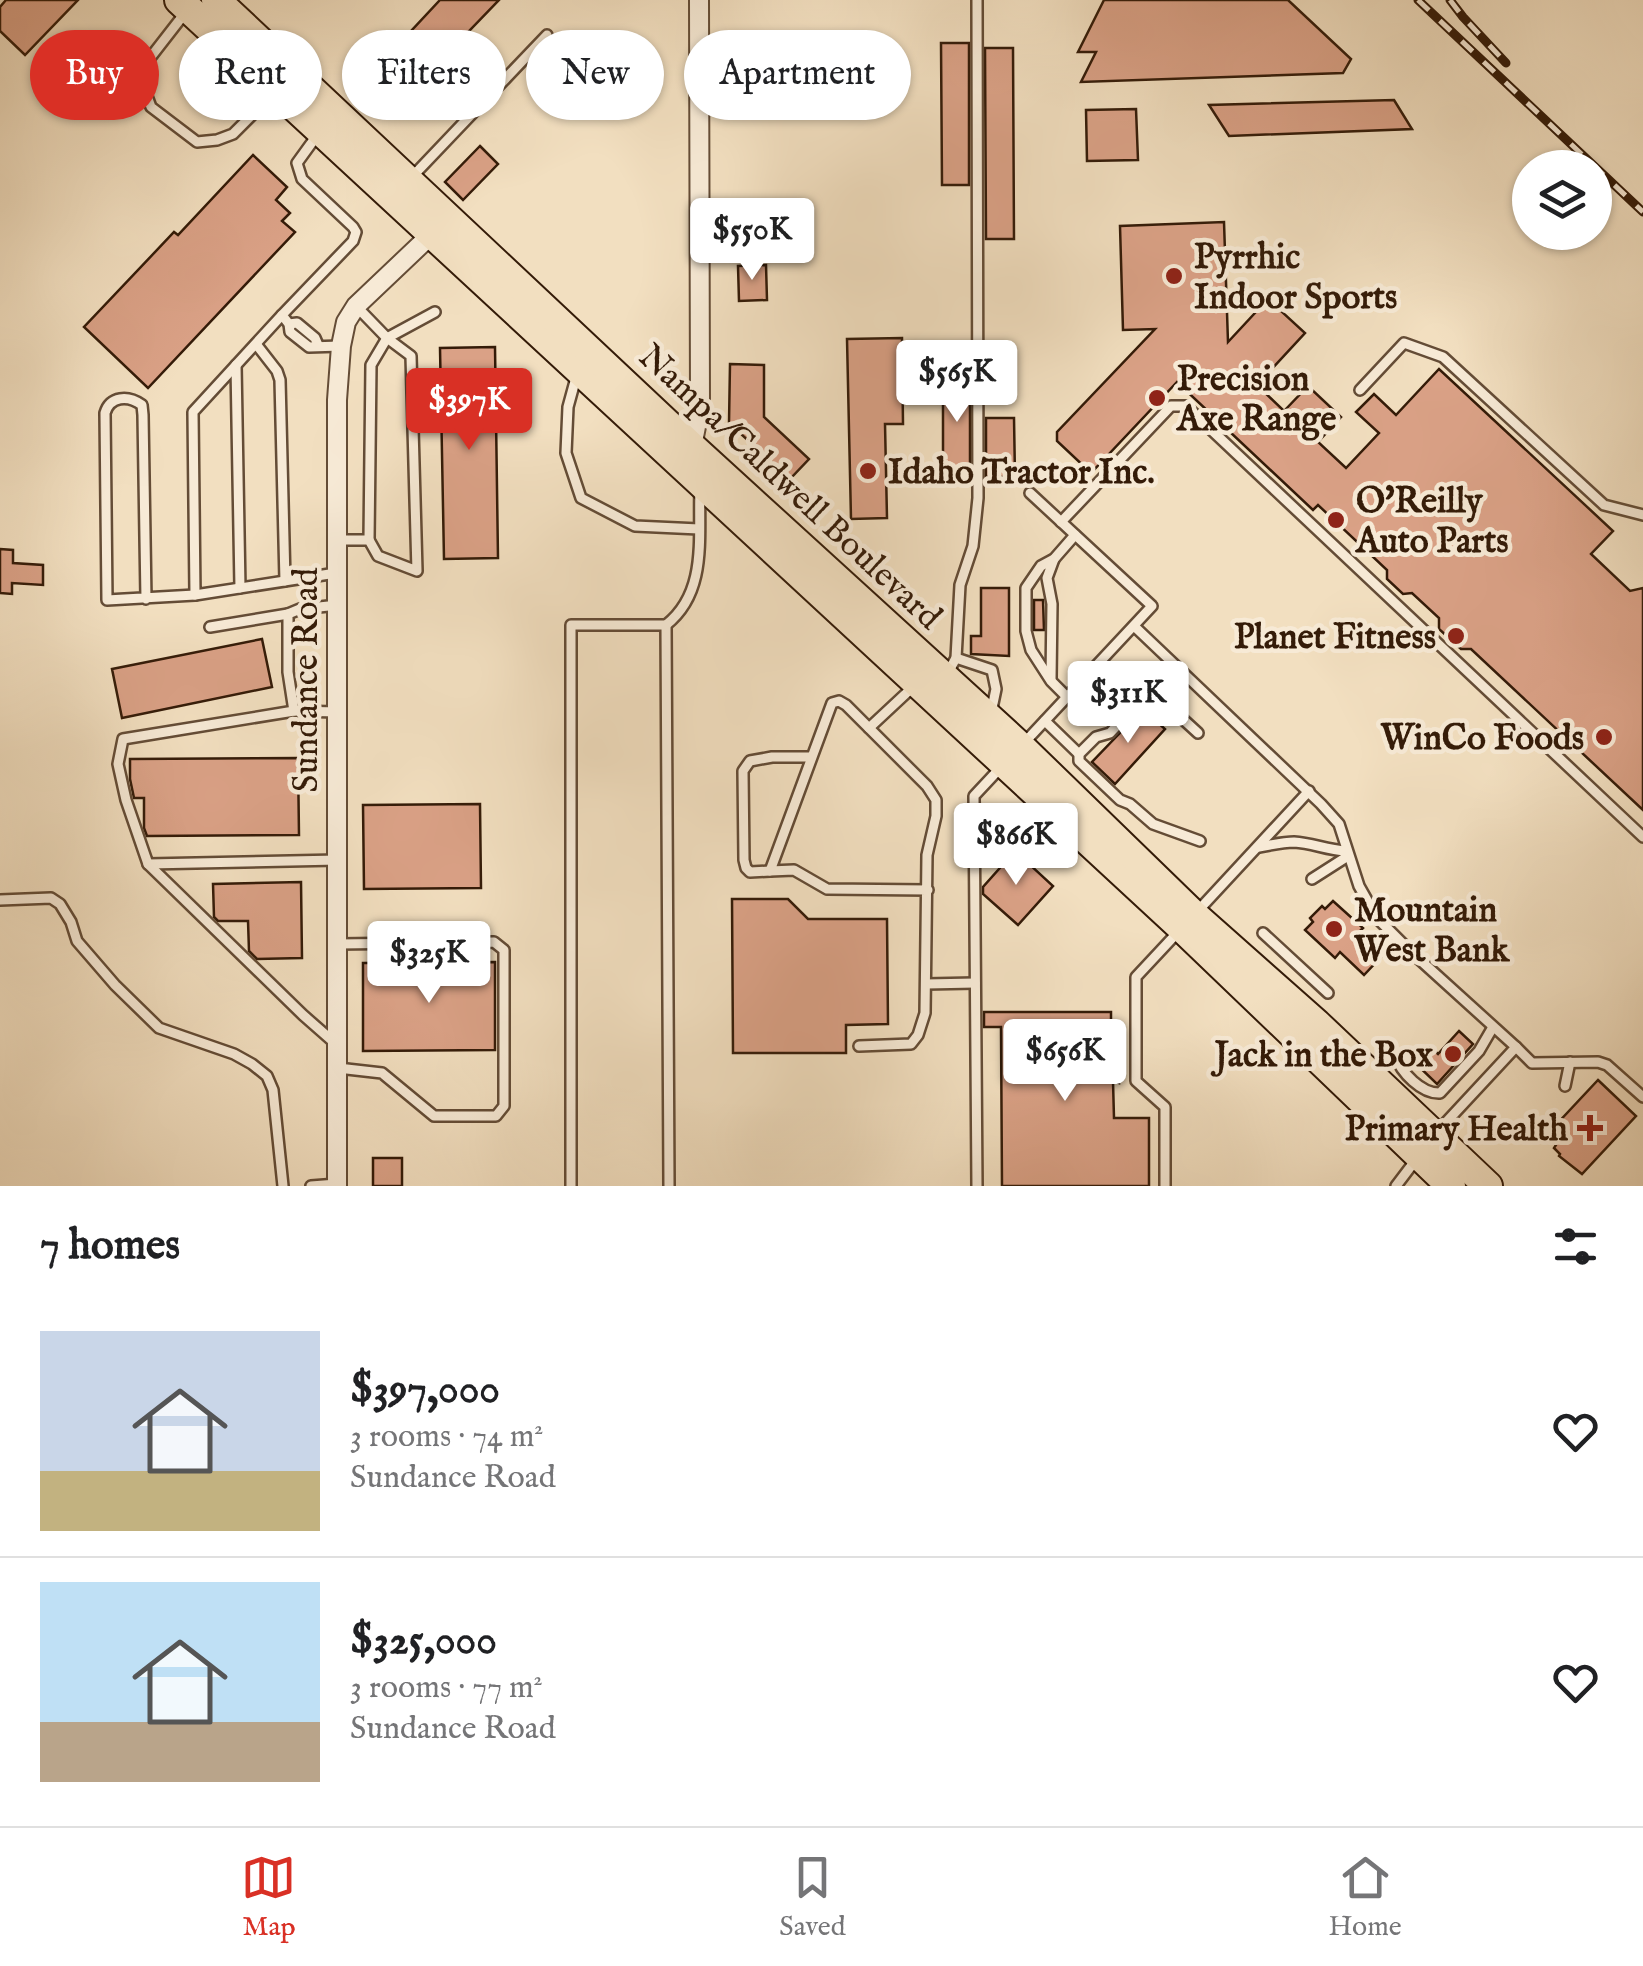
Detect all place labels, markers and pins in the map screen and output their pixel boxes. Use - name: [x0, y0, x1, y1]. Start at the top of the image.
- pin: $550K: [682, 198, 822, 283]
- place label: Pyrrhic Indoor Sports: [1194, 236, 1397, 321]
- marker: Pyrrhic Indoor Sports: [1163, 265, 1185, 287]
- pin: $565K: [887, 340, 1027, 425]
- place label: Precision Axe Range: [1175, 358, 1336, 443]
- pin: $397K: [399, 368, 539, 453]
- marker: Precision Axe Range: [1146, 387, 1168, 409]
- place label: Idaho Tractor Inc.: [888, 451, 1155, 496]
- marker: Idaho Tractor Inc.: [857, 460, 879, 482]
- place label: O'Reilly Auto Parts: [1354, 480, 1509, 565]
- marker: O'Reilly Auto Parts: [1325, 509, 1347, 531]
- place label: Planet Fitness: [1234, 616, 1436, 661]
- marker: Planet Fitness: [1445, 625, 1467, 647]
- pin: $311K: [1058, 661, 1198, 746]
- place label: WinCo Foods: [1379, 717, 1584, 762]
- marker: WinCo Foods: [1593, 726, 1615, 748]
- pin: $866K: [946, 803, 1086, 888]
- place label: Mountain West Bank: [1353, 889, 1511, 974]
- marker: Mountain West Bank: [1323, 918, 1345, 940]
- pin: $325K: [359, 921, 499, 1006]
- pin: $656K: [995, 1019, 1135, 1104]
- place label: Jack in the Box: [1211, 1034, 1433, 1079]
- marker: Jack in the Box: [1442, 1043, 1464, 1065]
- place label: Primary Health: [1345, 1108, 1568, 1153]
- marker: Primary Health: [1577, 1115, 1603, 1141]

